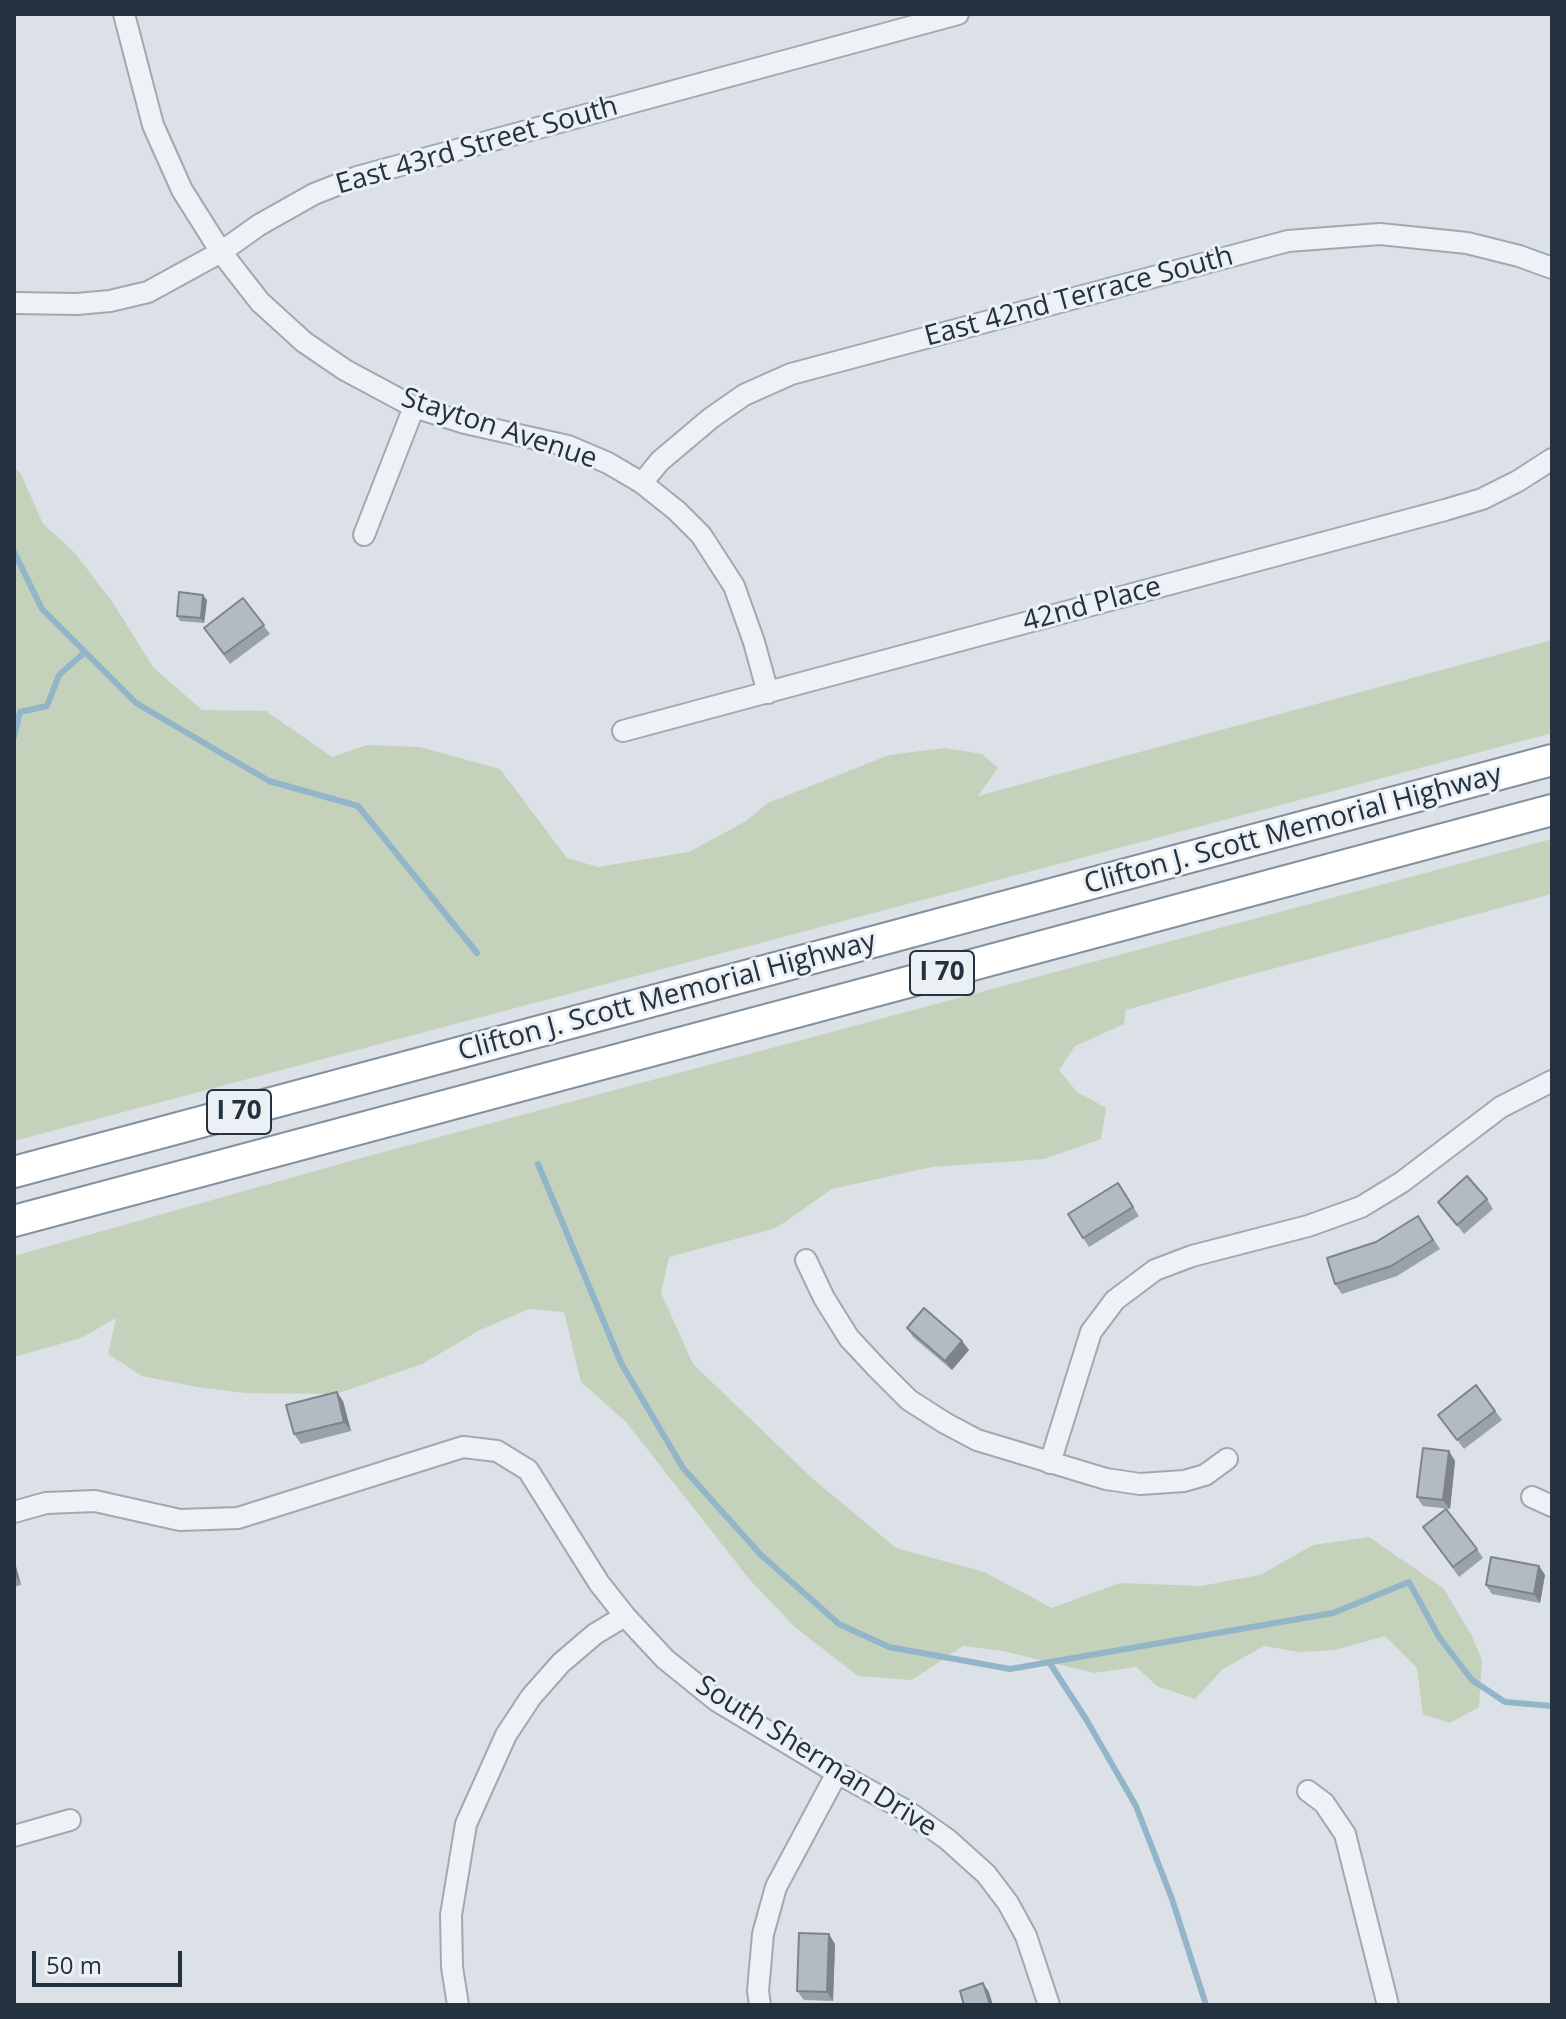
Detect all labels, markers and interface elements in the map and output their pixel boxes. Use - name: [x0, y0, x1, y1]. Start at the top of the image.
- street label: East 43rd Street South: [332, 90, 622, 202]
- street label: East 42nd Terrace South: [921, 240, 1237, 354]
- street label: Stayton Avenue: [397, 382, 601, 476]
- street label: 42nd Place: [1019, 570, 1165, 640]
- street label: Clifton J. Scott Memorial Highway: [1081, 758, 1505, 902]
- street label: Clifton J. Scott Memorial Highway: [455, 925, 879, 1069]
- road number: I 70: [910, 951, 974, 995]
- road number: I 70: [207, 1090, 271, 1134]
- street label: South Sherman Drive: [689, 1669, 943, 1845]
- scale bar: [36, 1935, 186, 1985]
- text: 50 m: [46, 1948, 102, 1981]

